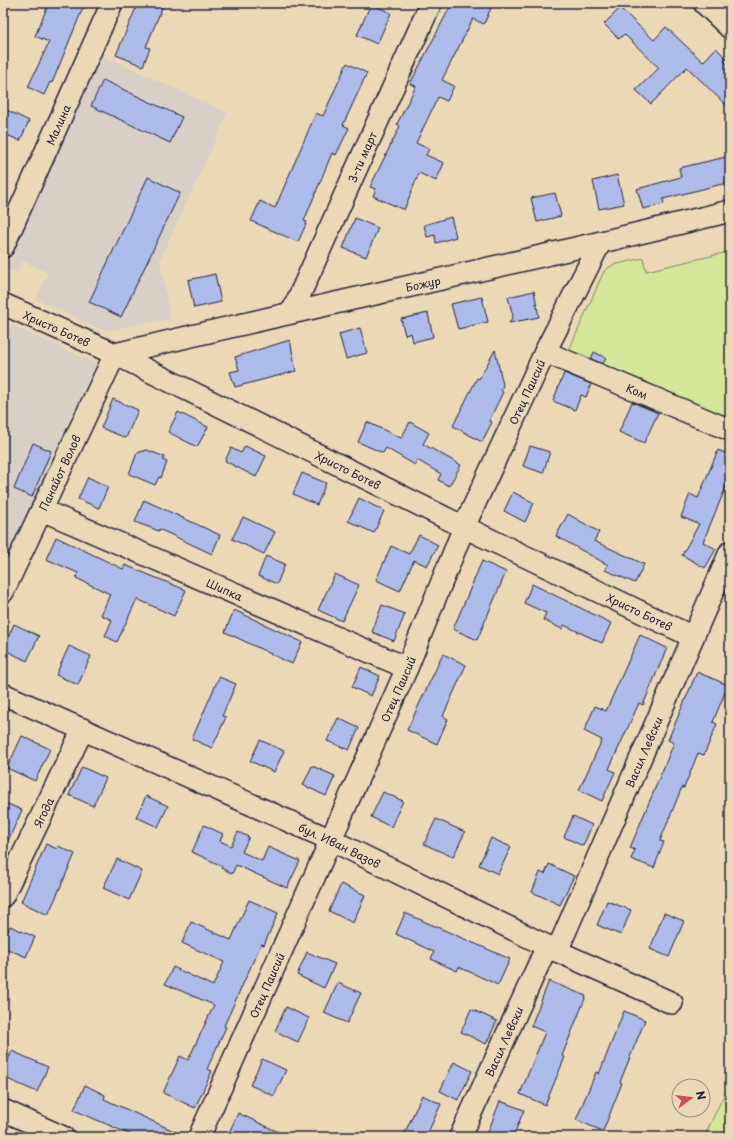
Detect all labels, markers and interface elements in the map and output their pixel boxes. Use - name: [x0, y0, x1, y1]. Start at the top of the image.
- street label: Малина: [41, 101, 74, 148]
- street label: 3-ти март: [343, 128, 381, 185]
- street label: Божур: [404, 271, 442, 295]
- street label: Христо Ботев: [21, 306, 93, 350]
- street label: Отец Паисий: [504, 356, 549, 427]
- street label: Ком: [624, 379, 651, 403]
- street label: Панайот Волов: [34, 432, 84, 513]
- street label: Христо Ботев: [313, 446, 384, 493]
- street label: Шипка: [204, 574, 246, 604]
- street label: Христо Ботев: [604, 588, 675, 634]
- street label: Отец Паисий: [376, 654, 419, 725]
- street label: Васил Левски: [620, 714, 666, 790]
- street label: Ягода: [29, 794, 58, 830]
- street label: бул. Иван Вазов: [296, 818, 384, 872]
- street label: Отец Паисий: [244, 950, 288, 1021]
- street label: Васил Левски: [480, 1003, 527, 1079]
- north arrow: [671, 1078, 711, 1118]
- text: N: [692, 1089, 711, 1102]

